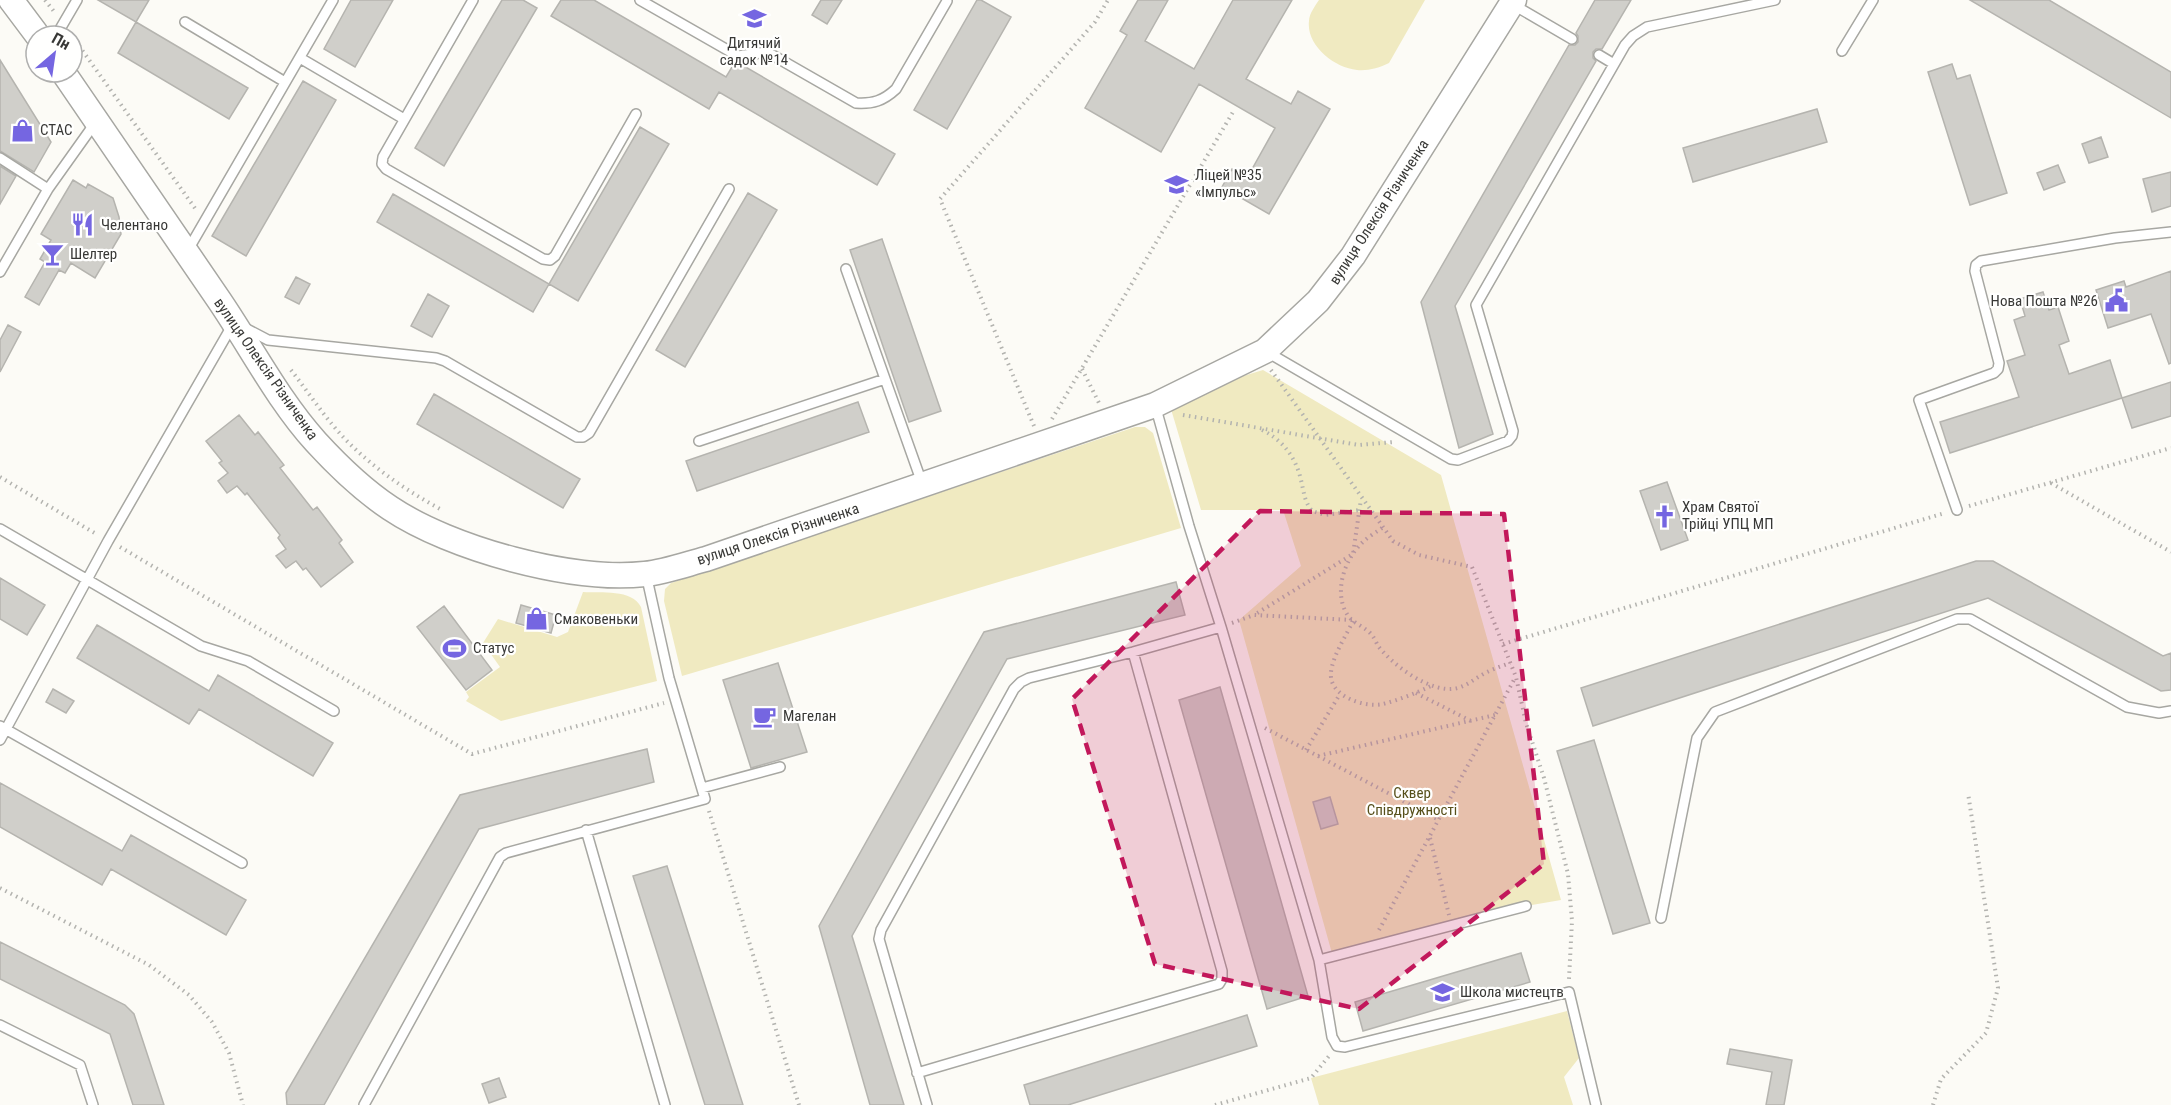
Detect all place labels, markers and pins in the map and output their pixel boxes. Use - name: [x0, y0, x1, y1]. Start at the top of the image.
- school or university icon: Дитячий садок №14: [741, 6, 767, 32]
- place label: Дитячий садок №14: [720, 34, 788, 69]
- shop icon: СТАС: [9, 117, 35, 143]
- place label: СТАС: [40, 121, 73, 139]
- place label: Ліцей №35 «Імпульс»: [1195, 166, 1262, 201]
- school or university icon: Ліцей №35 «Імпульс»: [1164, 171, 1190, 197]
- restaurant icon: Челентано: [70, 212, 96, 238]
- place label: Челентано: [101, 216, 168, 234]
- bar icon: Шелтер: [39, 241, 65, 267]
- place label: Шелтер: [70, 245, 117, 263]
- public building icon: Нова Пошта №26: [2103, 288, 2129, 314]
- place label: Нова Пошта №26: [1991, 292, 2098, 310]
- place label: Храм Святої Трійці УПЦ МП: [1682, 498, 1773, 533]
- church icon: Храм Святої Трійці УПЦ МП: [1651, 503, 1677, 529]
- shop icon: Смаковеньки: [523, 606, 549, 632]
- place label: Смаковеньки: [554, 610, 638, 628]
- sports icon: Статус: [442, 635, 468, 661]
- place label: Статус: [473, 639, 514, 657]
- cafe icon: Магелан: [752, 703, 778, 729]
- place label: Магелан: [783, 707, 836, 725]
- school or university icon: Школа мистецтв: [1429, 979, 1455, 1005]
- place label: Школа мистецтв: [1460, 983, 1564, 1001]

